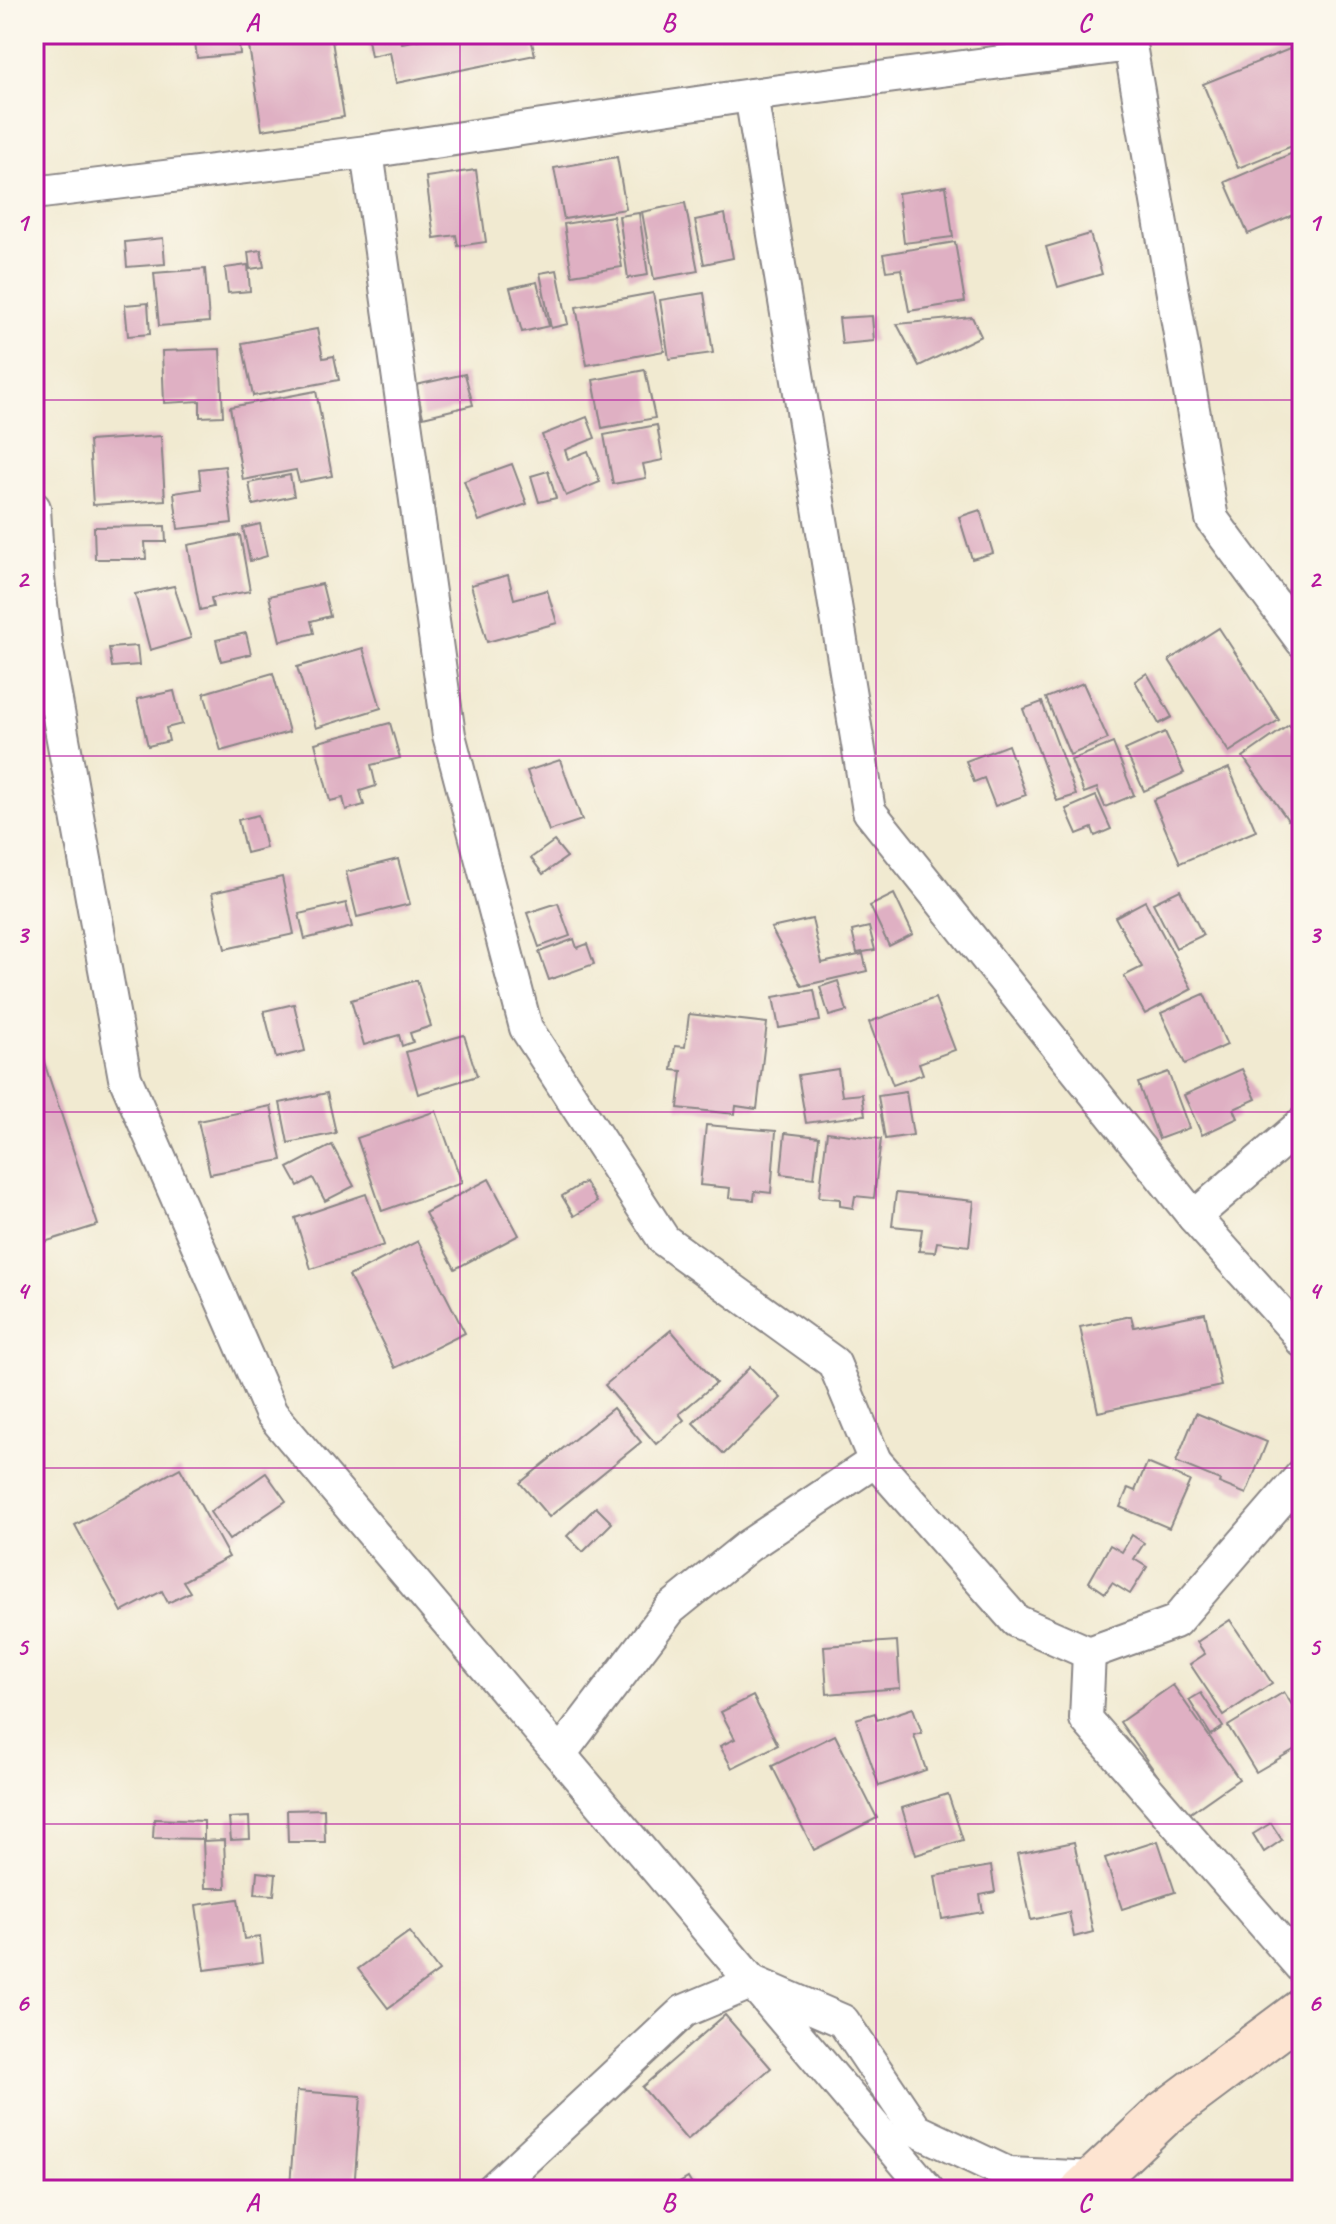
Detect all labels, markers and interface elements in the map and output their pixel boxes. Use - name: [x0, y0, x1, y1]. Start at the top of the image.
- text: A: [245, 6, 260, 39]
- text: B: [661, 6, 677, 39]
- text: C: [1078, 6, 1094, 39]
- text: 1: [16, 206, 31, 239]
- text: 1: [1308, 206, 1323, 239]
- text: 2: [16, 562, 30, 595]
- text: 2: [1308, 562, 1322, 595]
- text: 3: [16, 918, 30, 951]
- text: 3: [1308, 918, 1322, 951]
- text: 4: [16, 1274, 31, 1307]
- text: 4: [1308, 1274, 1323, 1307]
- text: 5: [16, 1630, 30, 1663]
- text: 5: [1308, 1630, 1322, 1663]
- text: 6: [16, 1986, 30, 2019]
- text: 6: [1308, 1986, 1322, 2019]
- text: A: [245, 2186, 260, 2219]
- text: B: [661, 2186, 677, 2219]
- text: C: [1078, 2186, 1094, 2219]

